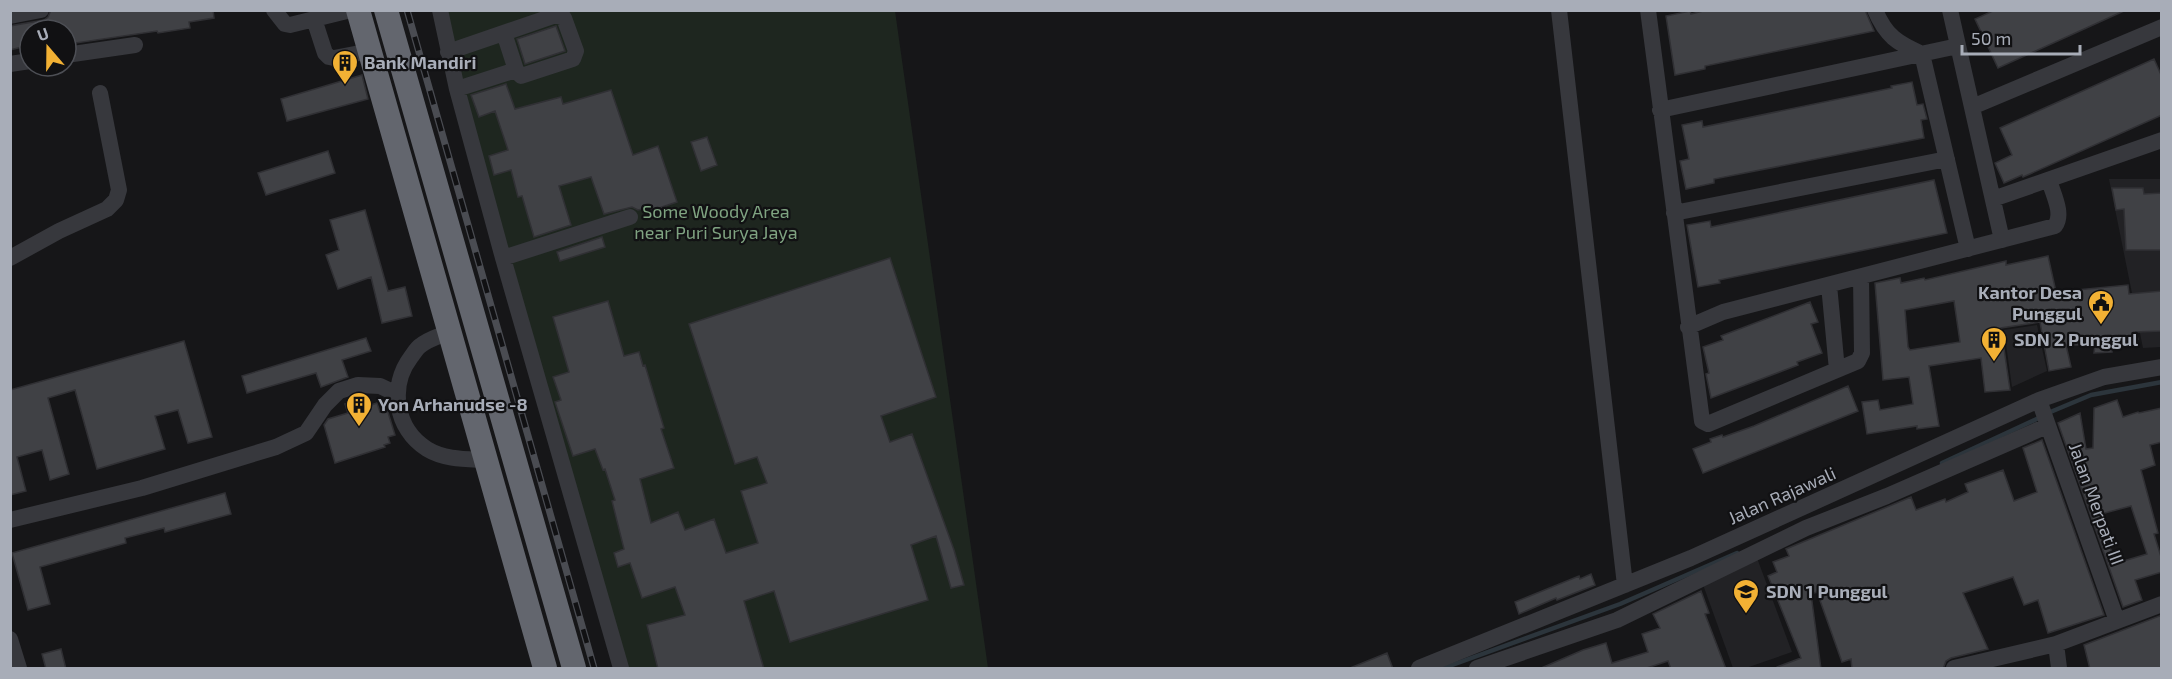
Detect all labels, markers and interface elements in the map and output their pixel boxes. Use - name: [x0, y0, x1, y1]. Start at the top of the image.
- north arrow: [18, 18, 78, 78]
- scale bar: [1962, 18, 2080, 56]
- text: U: [34, 23, 51, 44]
- text: 50 m: [1971, 27, 2011, 49]
- building icon: Bank Mandiri: [330, 48, 360, 86]
- place label: Bank Mandiri: [364, 51, 476, 73]
- park label: Some Woody Area near Puri Surya Jaya: [634, 200, 798, 243]
- place label: Kantor Desa Punggul: [1978, 281, 2082, 324]
- public building icon: Kantor Desa Punggul: [2086, 288, 2116, 326]
- building icon: SDN 2 Punggul: [1979, 325, 2009, 363]
- place label: SDN 2 Punggul: [2014, 328, 2138, 350]
- building icon: Yon Arhanudse -8: [344, 390, 374, 428]
- place label: Yon Arhanudse -8: [378, 393, 528, 415]
- street label: Jalan Merpati III: [2065, 440, 2129, 568]
- street label: Jalan Rajawali: [1724, 462, 1839, 529]
- school or university icon: SDN 1 Punggul: [1731, 577, 1761, 615]
- place label: SDN 1 Punggul: [1766, 580, 1888, 602]

